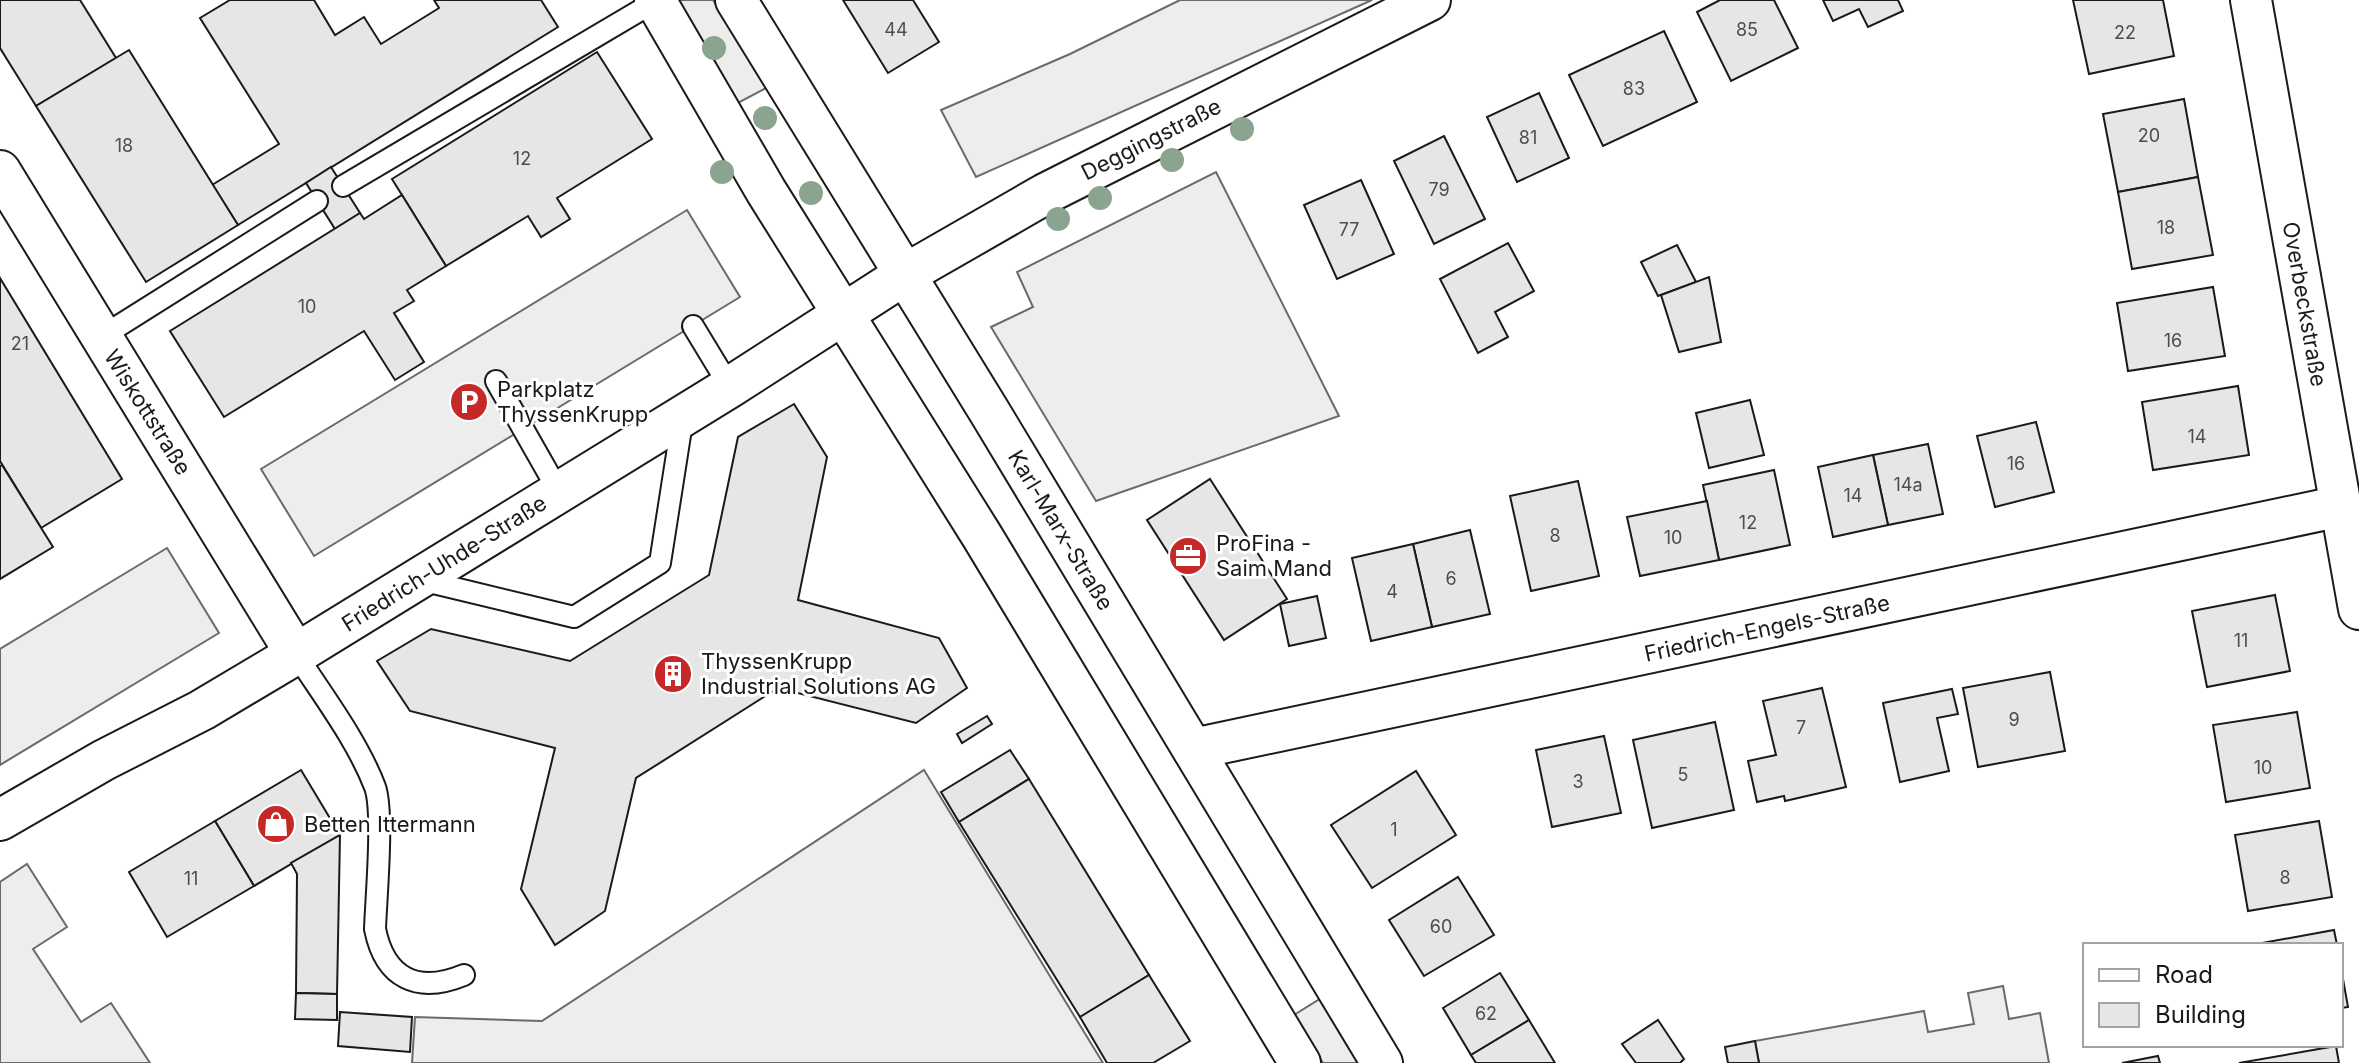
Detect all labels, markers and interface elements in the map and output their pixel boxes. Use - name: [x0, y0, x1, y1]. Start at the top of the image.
- house number: 44: [884, 19, 908, 40]
- house number: 85: [1736, 19, 1758, 40]
- house number: 22: [2114, 22, 2136, 43]
- house number: 83: [1623, 78, 1645, 99]
- street label: Deggingstraße: [1077, 93, 1225, 185]
- house number: 20: [2138, 125, 2160, 146]
- house number: 81: [1519, 127, 1537, 148]
- house number: 18: [115, 135, 133, 156]
- house number: 12: [513, 148, 531, 169]
- house number: 79: [1428, 179, 1450, 200]
- house number: 18: [2157, 217, 2175, 238]
- house number: 77: [1339, 219, 1359, 240]
- street label: Overbeckstraße: [2278, 220, 2332, 388]
- house number: 10: [298, 296, 316, 317]
- house number: 16: [2164, 330, 2182, 351]
- house number: 21: [11, 333, 29, 354]
- street label: Wiskottstraße: [99, 345, 197, 479]
- place label: Parkplatz ThyssenKrupp: [497, 376, 648, 427]
- parking icon: Parkplatz ThyssenKrupp: [448, 381, 490, 423]
- house number: 14: [2188, 426, 2206, 447]
- street label: Karl-Marx-Straße: [1003, 445, 1119, 615]
- house number: 16: [2007, 453, 2025, 474]
- house number: 14a: [1893, 474, 1923, 495]
- house number: 14: [1844, 485, 1862, 506]
- street label: Friedrich-Uhde-Straße: [337, 489, 551, 637]
- house number: 12: [1739, 512, 1757, 533]
- house number: 8: [1549, 525, 1561, 546]
- house number: 10: [1664, 527, 1682, 548]
- place label: ProFina - Saim Mand: [1216, 530, 1332, 581]
- office icon: ProFina - Saim Mand: [1167, 535, 1209, 577]
- house number: 6: [1445, 568, 1457, 589]
- house number: 4: [1386, 581, 1398, 602]
- street label: Friedrich-Engels-Straße: [1642, 589, 1892, 667]
- house number: 11: [2234, 630, 2248, 651]
- place label: ThyssenKrupp Industrial Solutions AG: [701, 648, 936, 699]
- building icon: ThyssenKrupp Industrial Solutions AG: [652, 653, 694, 695]
- house number: 9: [2008, 709, 2020, 730]
- house number: 7: [1796, 717, 1806, 738]
- house number: 10: [2254, 757, 2272, 778]
- house number: 5: [1678, 764, 1688, 785]
- house number: 3: [1572, 771, 1584, 792]
- shop icon: Betten Ittermann: [255, 803, 297, 845]
- place label: Betten Ittermann: [304, 811, 476, 837]
- house number: 1: [1390, 819, 1398, 840]
- house number: 8: [2279, 867, 2291, 888]
- house number: 11: [184, 868, 198, 889]
- house number: 60: [1430, 916, 1452, 937]
- legend: [2083, 943, 2343, 1047]
- text: Road: [2155, 960, 2213, 989]
- text: Building: [2155, 1000, 2246, 1029]
- house number: 62: [1475, 1003, 1497, 1024]

